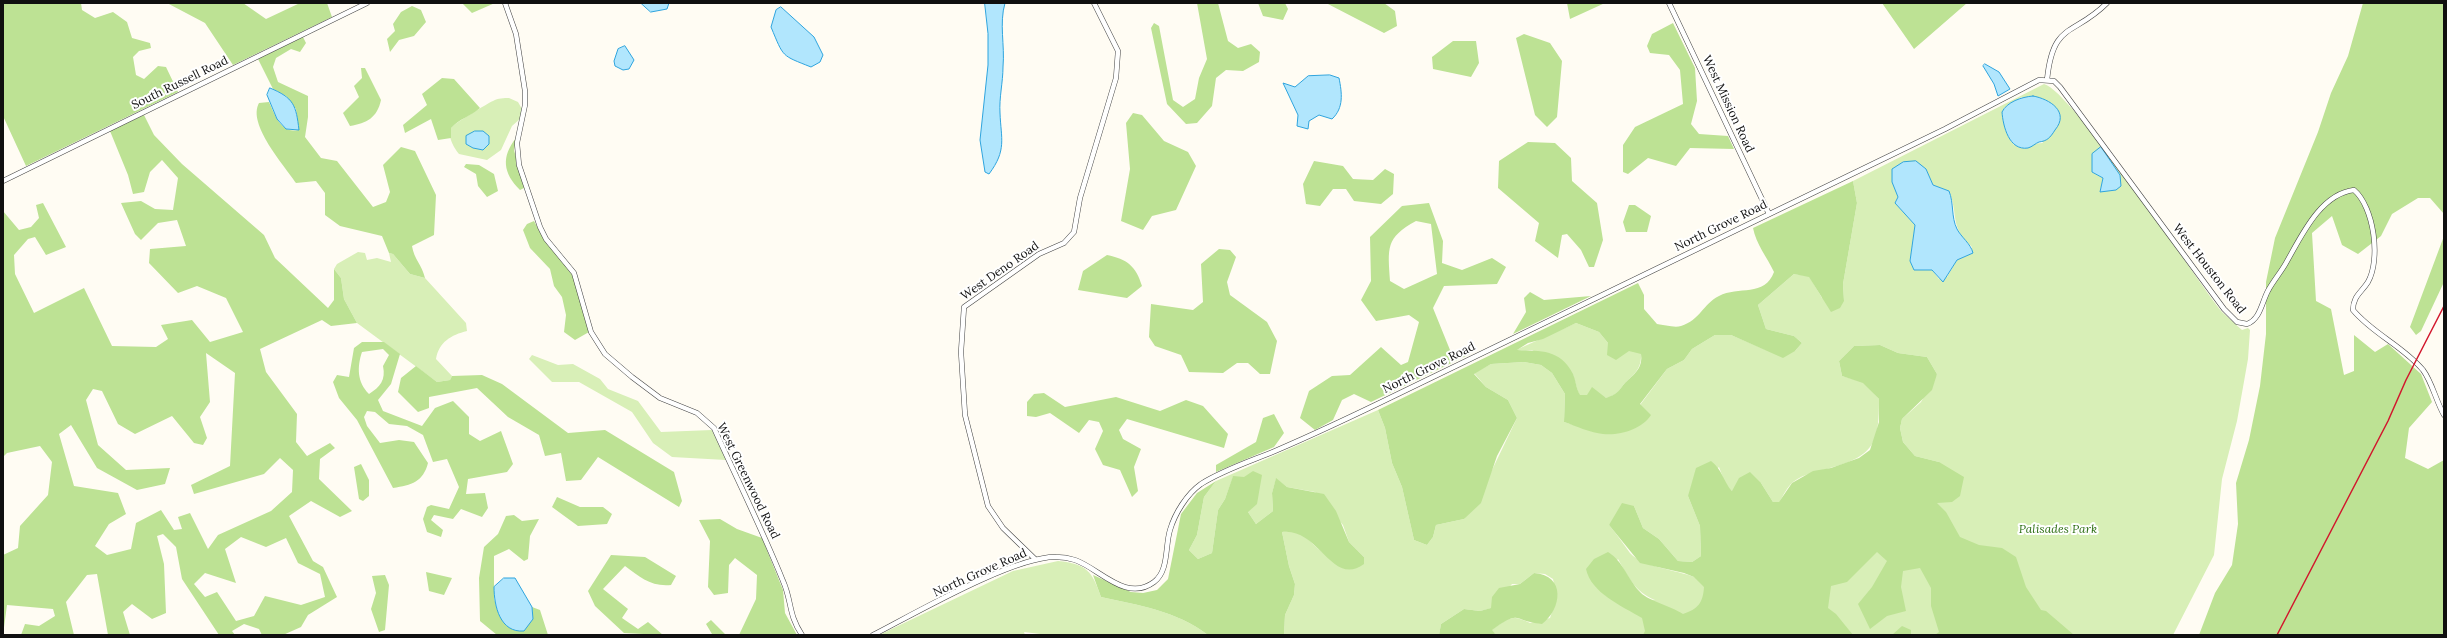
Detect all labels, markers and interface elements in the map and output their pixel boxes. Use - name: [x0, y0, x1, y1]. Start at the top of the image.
- street label: South Russell Road: [129, 53, 231, 113]
- street label: West Mission Road: [1699, 53, 1757, 155]
- street label: North Grove Road: [1672, 197, 1770, 255]
- street label: West Houston Road: [2169, 221, 2249, 317]
- street label: West Deno Road: [958, 239, 1042, 303]
- street label: North Grove Road: [1380, 339, 1478, 397]
- street label: West Greenwood Road: [714, 421, 782, 541]
- park label: Palisades Park: [2019, 523, 2097, 537]
- street label: North Grove Road: [931, 546, 1029, 600]

